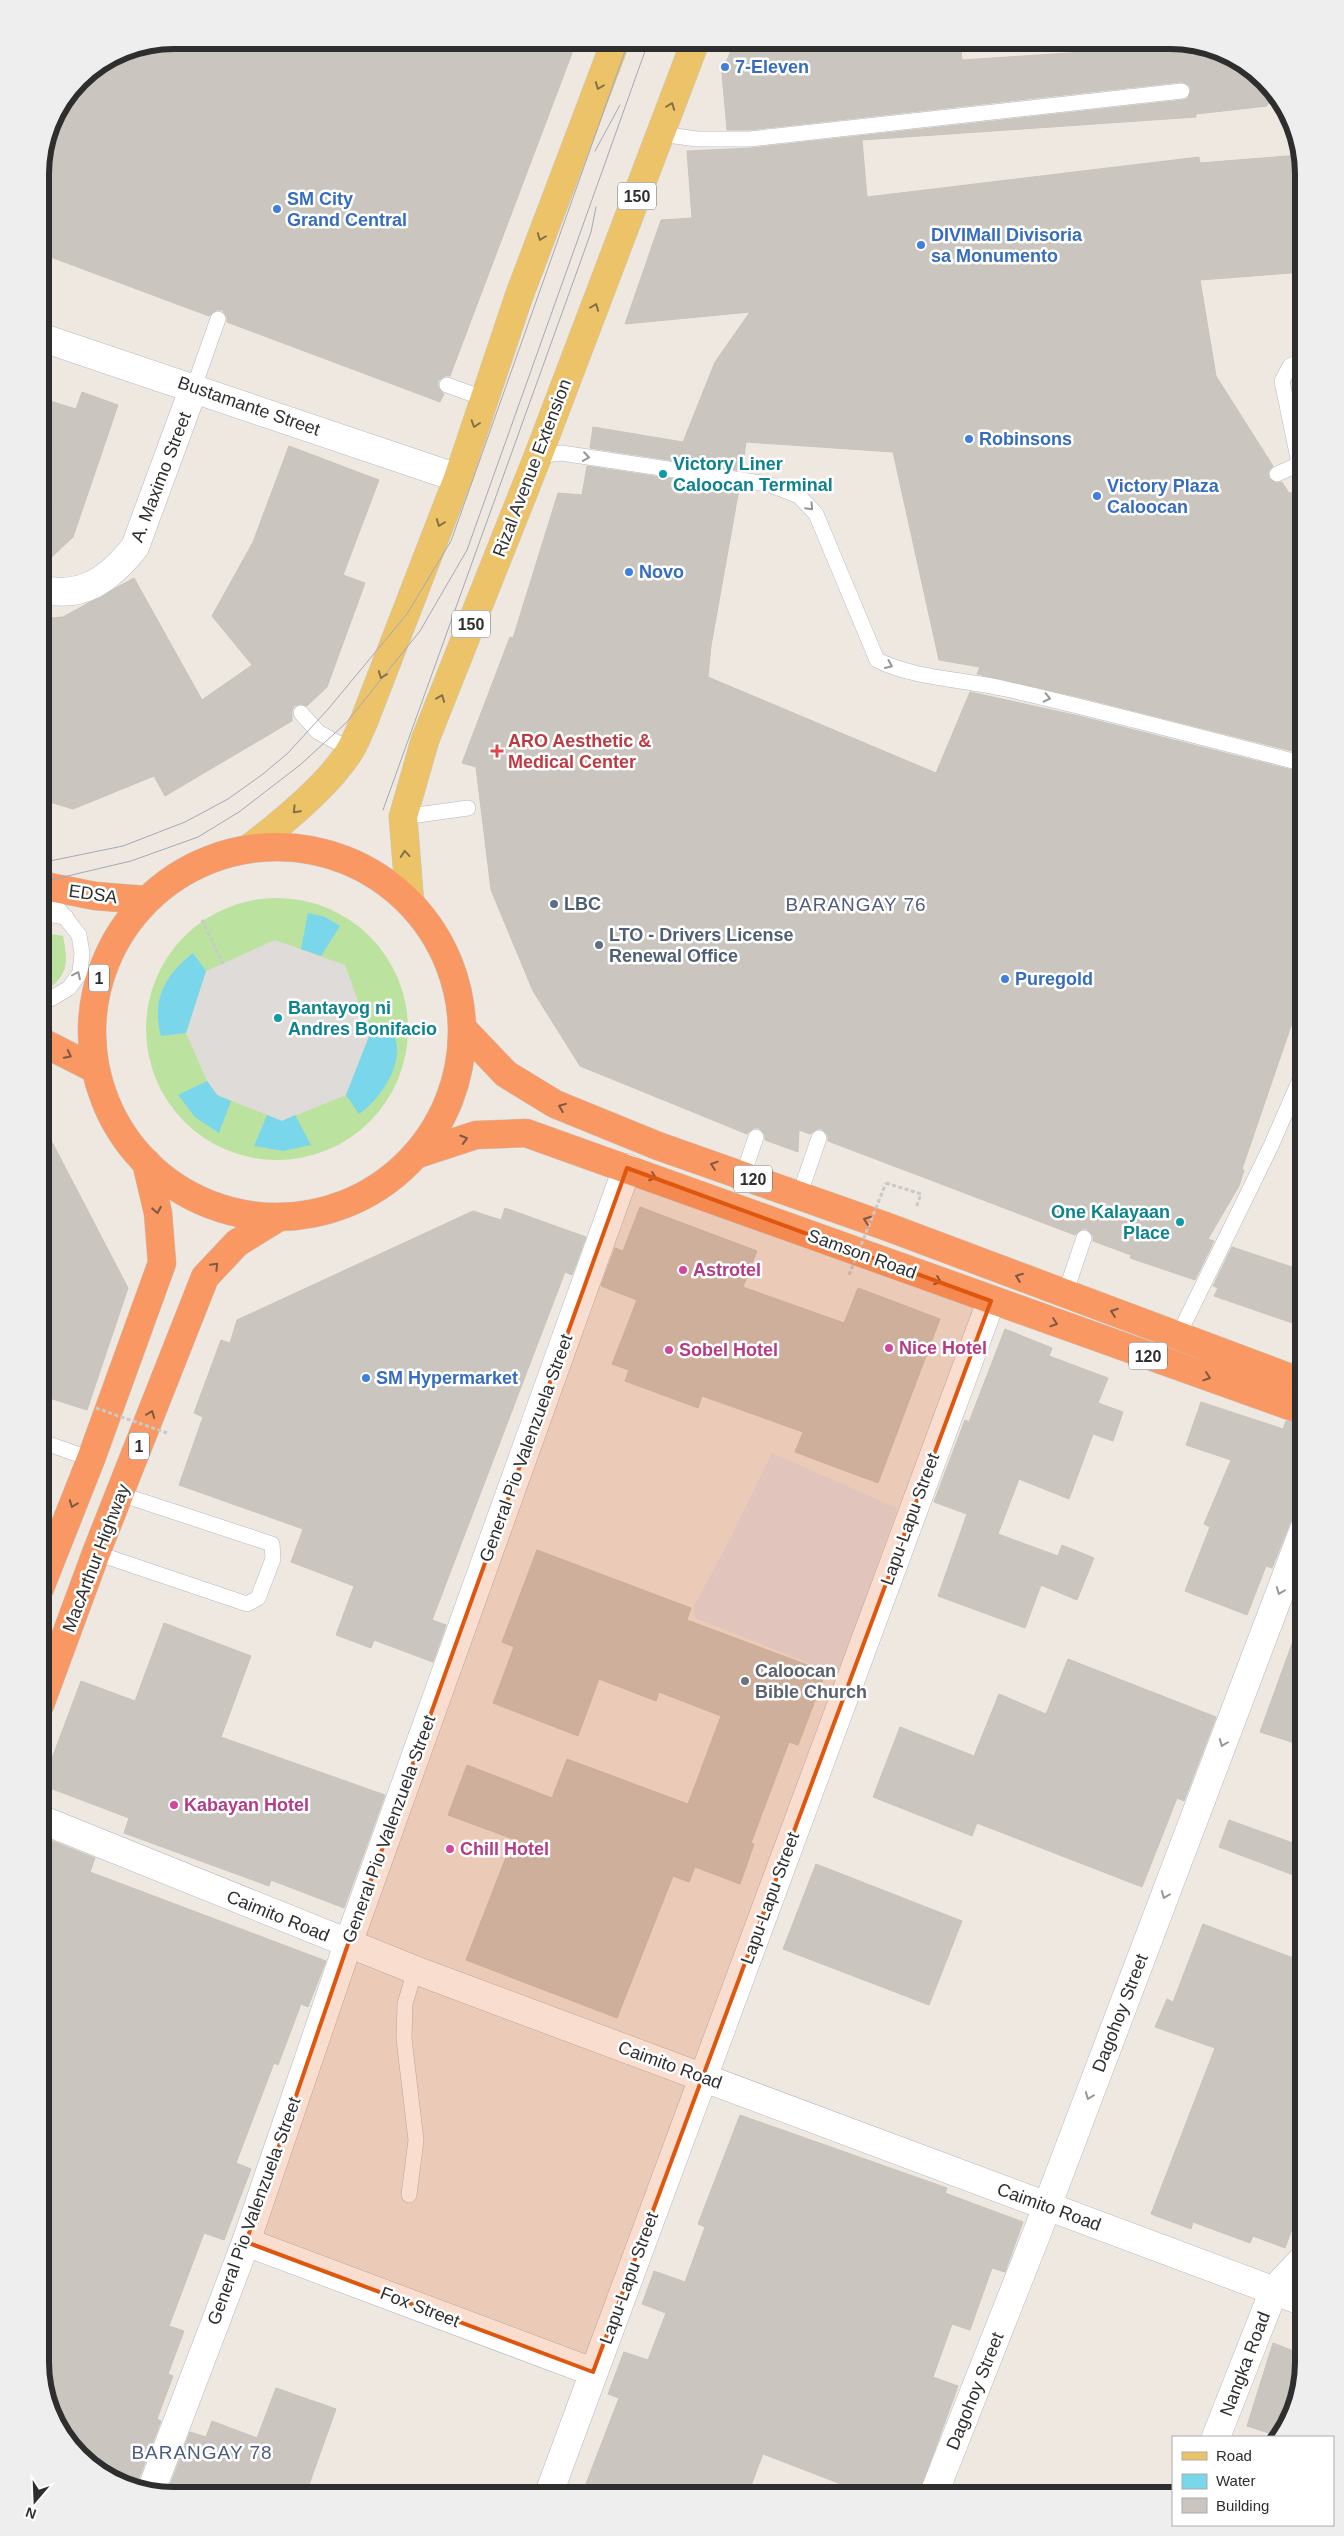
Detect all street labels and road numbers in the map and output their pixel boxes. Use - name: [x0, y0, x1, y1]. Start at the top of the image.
- road number: 150: [618, 182, 656, 210]
- street label: Bustamante Street: [175, 372, 323, 440]
- street label: Rizal Avenue Extension: [489, 376, 575, 560]
- street label: A. Maximo Street: [127, 409, 195, 545]
- road number: 150: [452, 610, 490, 638]
- street label: EDSA: [67, 881, 119, 907]
- road number: 1: [89, 964, 109, 991]
- road number: 120: [734, 1166, 772, 1192]
- street label: Samson Road: [805, 1225, 919, 1283]
- street label: General Pio Valenzuela Street: [475, 1331, 577, 1565]
- road number: 120: [1129, 1342, 1167, 1370]
- road number: 1: [129, 1432, 149, 1460]
- street label: Lapu-Lapu Street: [877, 1450, 943, 1588]
- street label: MacArthur Highway: [59, 1481, 133, 1635]
- street label: General Pio Valenzuela Street: [338, 1712, 440, 1946]
- street label: Lapu-Lapu Street: [737, 1829, 803, 1967]
- street label: Caimito Road: [224, 1886, 332, 1946]
- street label: Dagohoy Street: [1088, 1951, 1152, 2075]
- street label: Caimito Road: [615, 2037, 725, 2093]
- street label: General Pio Valenzuela Street: [203, 2094, 305, 2328]
- street label: Caimito Road: [994, 2179, 1104, 2235]
- street label: Lapu-Lapu Street: [596, 2209, 662, 2347]
- street label: Fox Street: [378, 2283, 462, 2331]
- street label: Nangka Road: [1216, 2309, 1274, 2419]
- street label: Dagohoy Street: [942, 2329, 1008, 2453]

